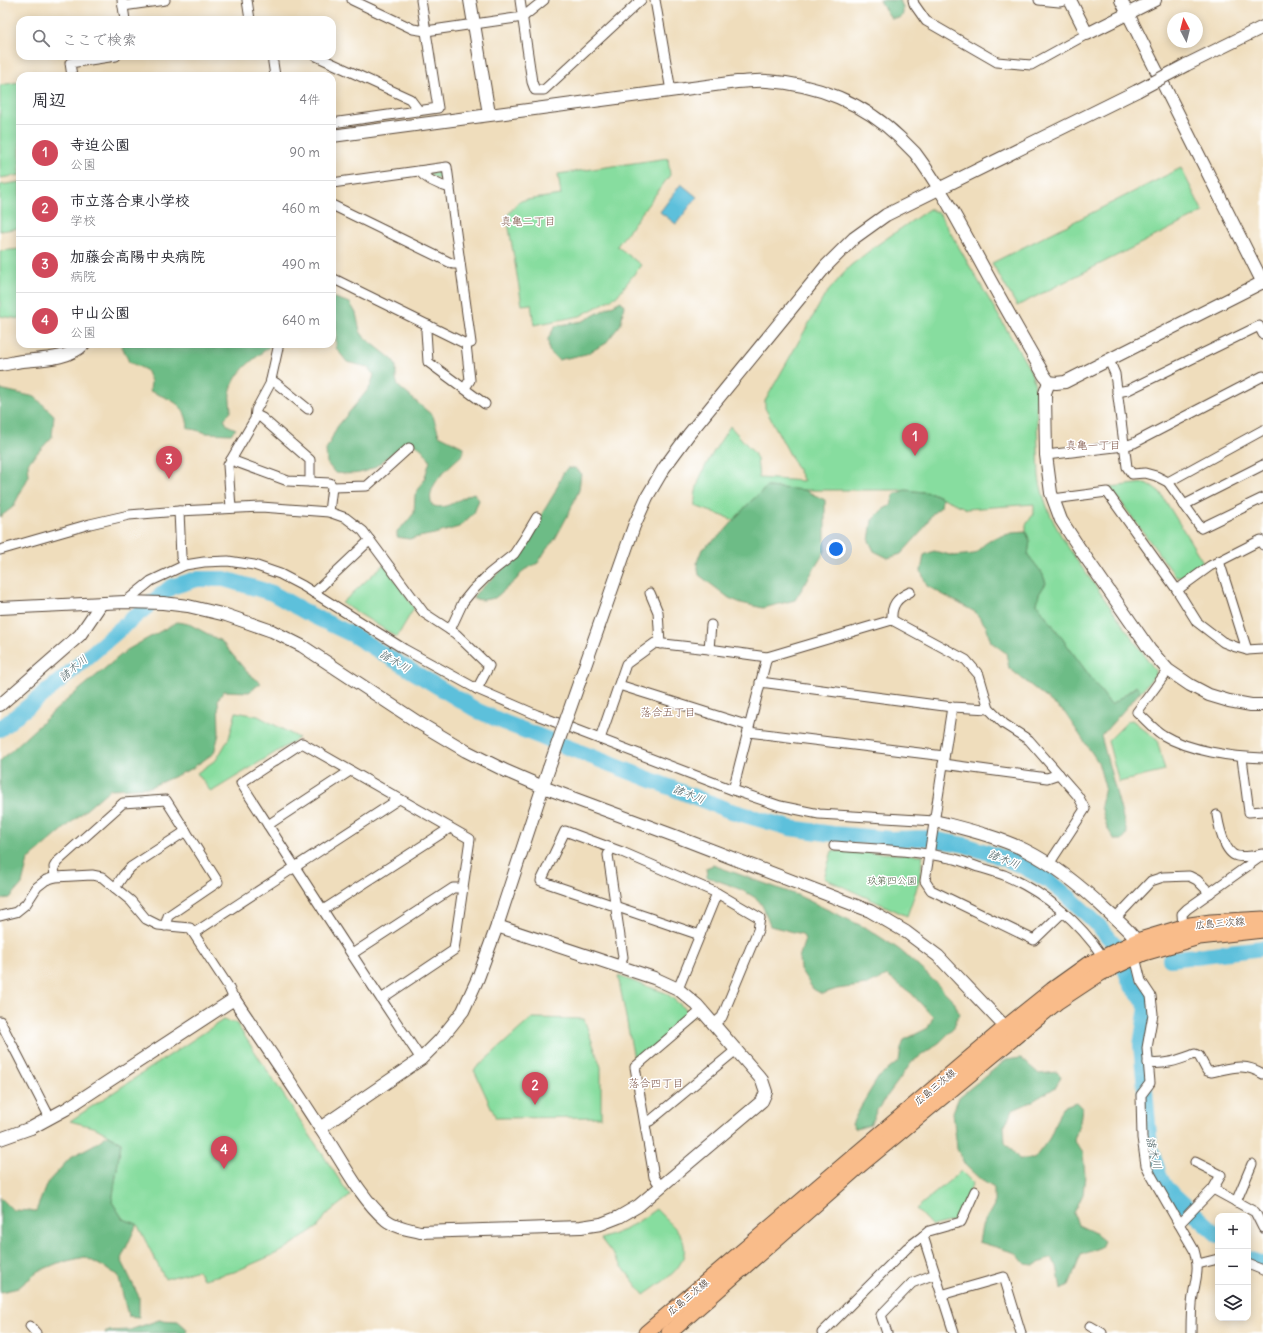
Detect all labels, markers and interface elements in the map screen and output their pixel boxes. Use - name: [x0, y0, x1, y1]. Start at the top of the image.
- north arrow: [1167, 12, 1203, 48]
- search box: [16, 16, 336, 60]
- icon: search: [30, 27, 52, 49]
- text: ここで検索: [62, 30, 137, 49]
- text: 周辺: [32, 89, 66, 111]
- text: 4件: [299, 91, 320, 108]
- text: 寺迫公園: [70, 135, 130, 154]
- text: 1: [42, 144, 48, 161]
- text: 90 m: [289, 144, 320, 161]
- text: 公園: [70, 156, 96, 173]
- text: 市立落合東小学校: [70, 191, 190, 210]
- text: 2: [41, 200, 49, 217]
- text: 460 m: [282, 200, 320, 217]
- text: 学校: [70, 212, 96, 229]
- district label: 真亀二丁目: [501, 214, 556, 228]
- text: 加藤会高陽中央病院: [70, 247, 205, 266]
- text: 3: [41, 256, 49, 273]
- text: 490 m: [282, 256, 320, 273]
- text: 病院: [70, 268, 96, 285]
- text: 中山公園: [70, 303, 130, 322]
- text: 4: [41, 312, 49, 329]
- text: 640 m: [282, 312, 320, 329]
- text: 公園: [70, 324, 96, 341]
- pin: 1: [902, 423, 928, 456]
- district label: 真亀一丁目: [1066, 438, 1121, 452]
- pin: 3: [156, 446, 182, 479]
- your location: [826, 539, 846, 559]
- water label: 諸木川: [377, 647, 413, 675]
- water label: 諸木川: [56, 652, 90, 684]
- district label: 落合五丁目: [641, 705, 696, 719]
- water label: 諸木川: [671, 782, 707, 806]
- water label: 諸木川: [986, 846, 1022, 872]
- park label: 玖第四公園: [867, 874, 917, 887]
- street label: 広島三次線: [1195, 914, 1245, 932]
- street label: 広島三次線: [912, 1066, 958, 1108]
- pin: 2: [522, 1072, 548, 1105]
- district label: 落合四丁目: [629, 1076, 684, 1090]
- water label: 諸木川: [1143, 1135, 1165, 1171]
- pin: 4: [211, 1136, 237, 1169]
- map controls: [1215, 1213, 1251, 1321]
- button: +: [1215, 1213, 1251, 1249]
- button: −: [1215, 1249, 1251, 1285]
- street label: 広島三次線: [665, 1276, 711, 1318]
- button: layers: [1215, 1285, 1251, 1321]

